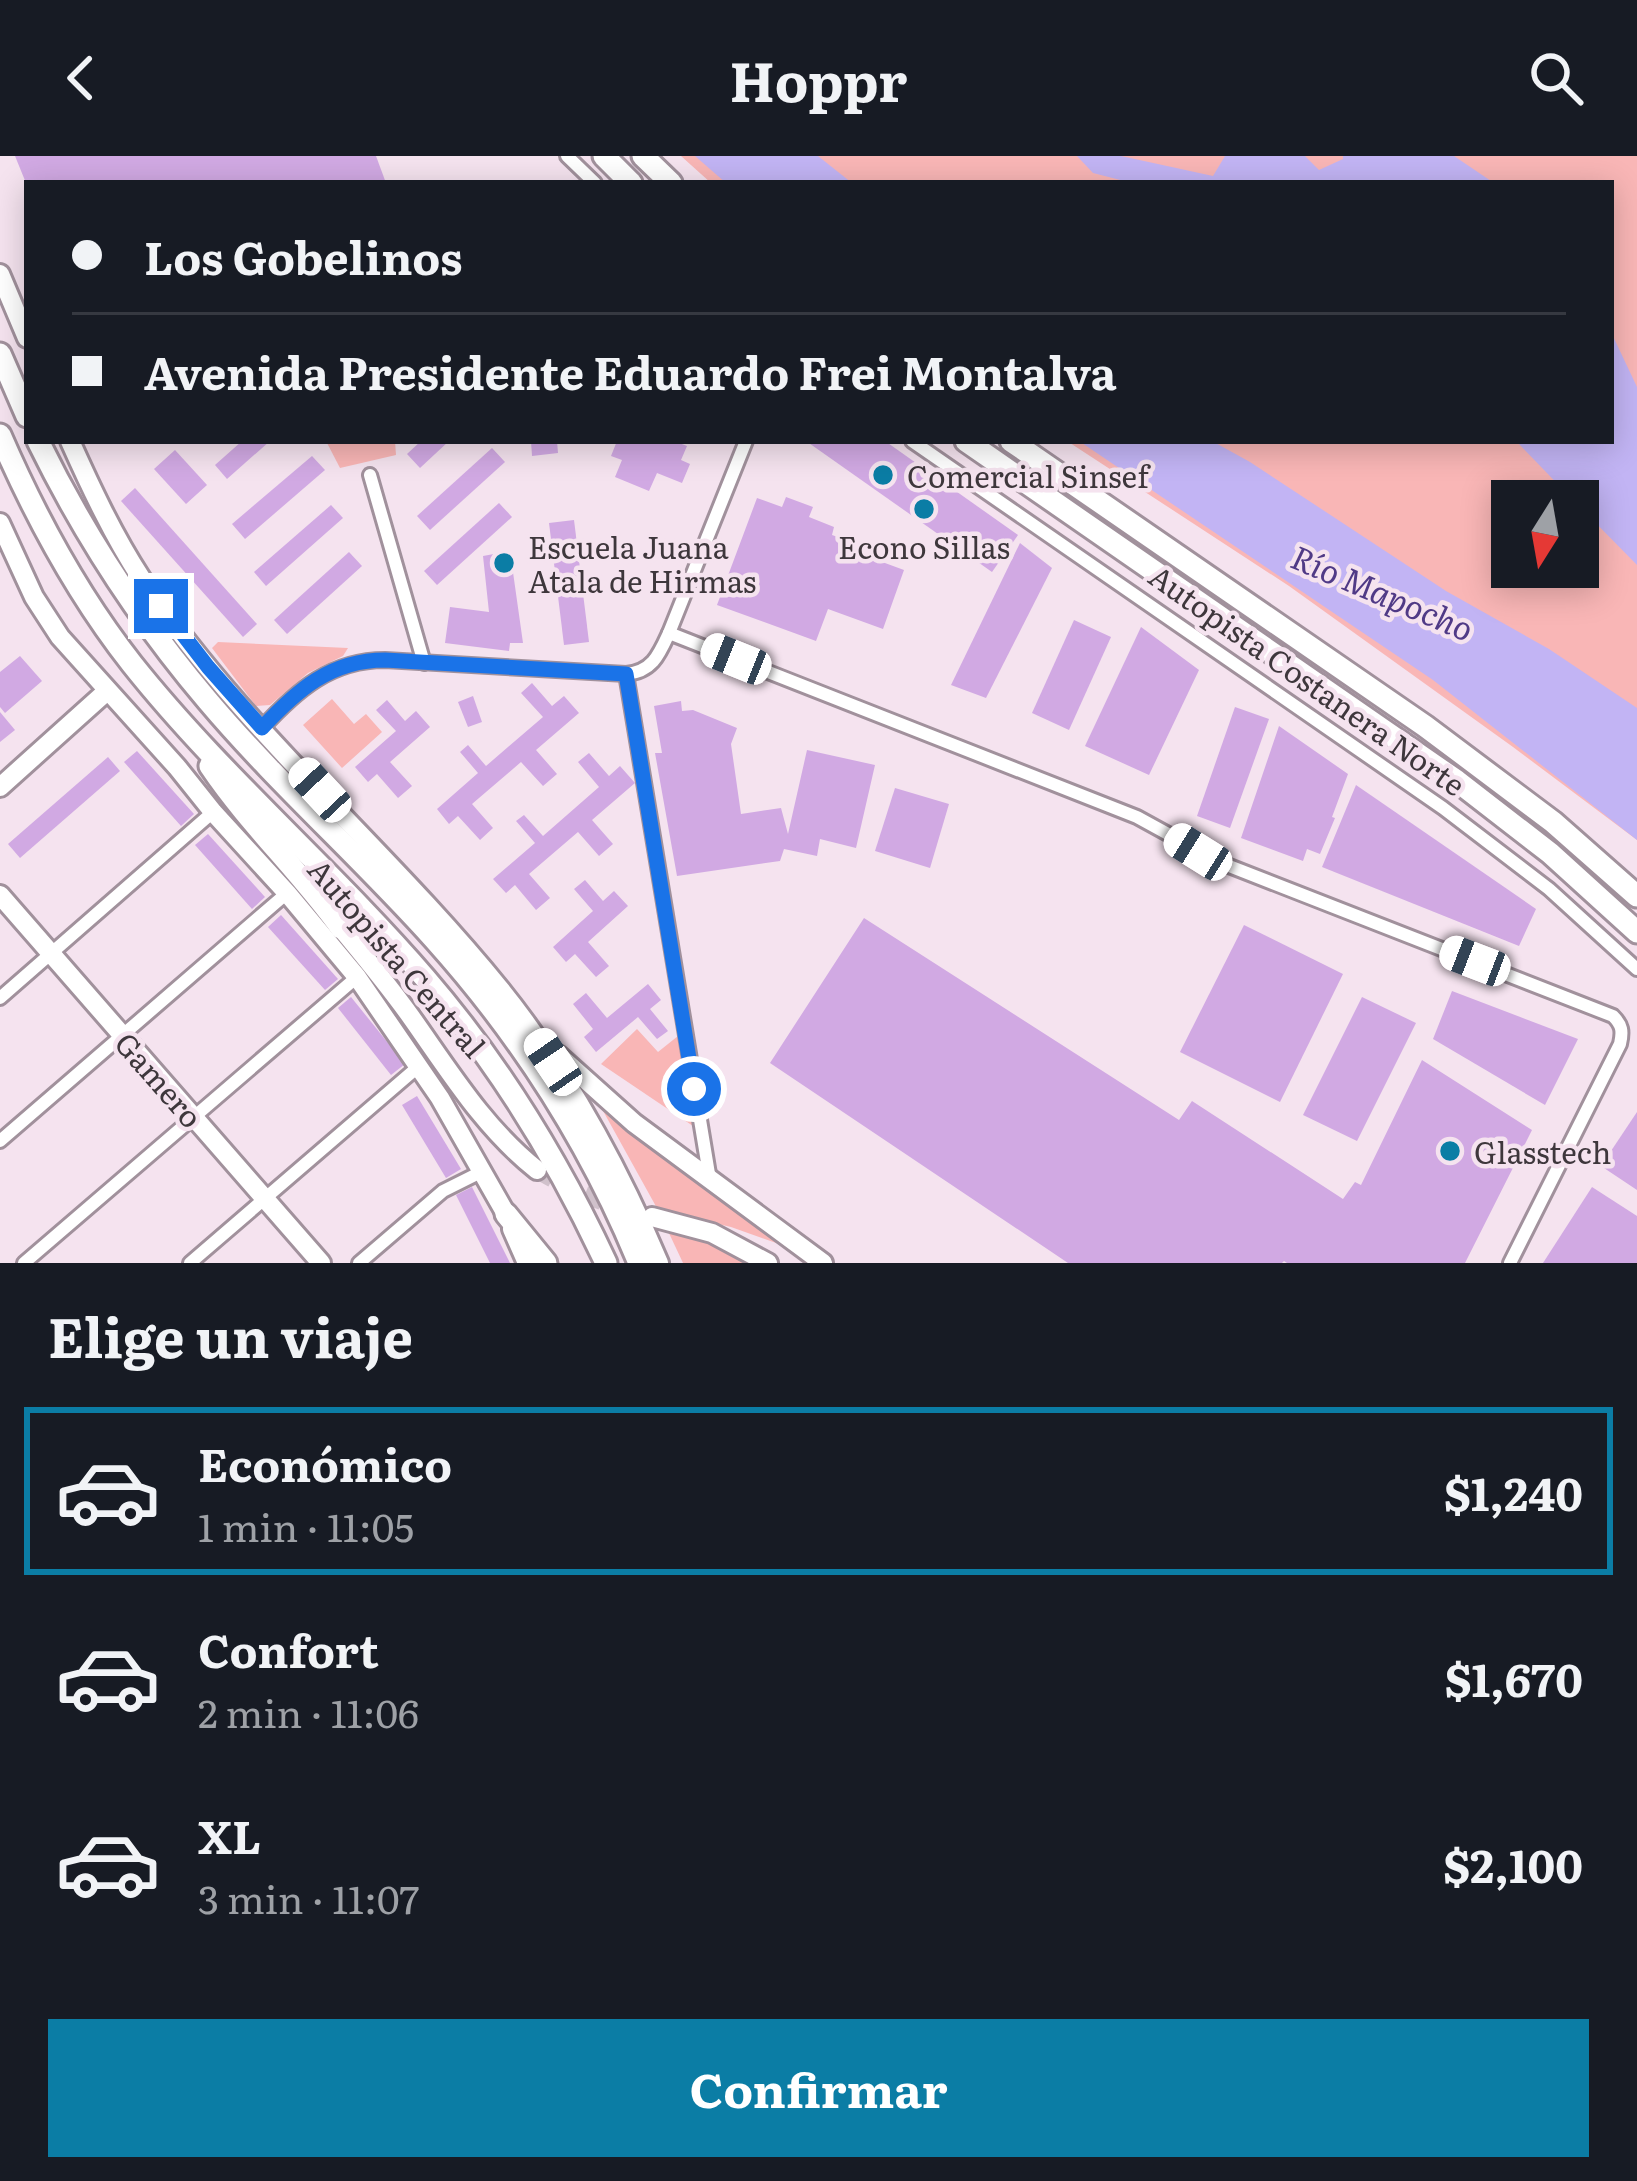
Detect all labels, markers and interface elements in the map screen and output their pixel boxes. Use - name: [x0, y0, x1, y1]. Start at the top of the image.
- text: Hoppr: [730, 38, 907, 119]
- icon: back: [48, 45, 114, 111]
- icon: search: [1523, 45, 1589, 111]
- text: Los Gobelinos: [144, 222, 462, 289]
- text: Avenida Presidente Eduardo Frei Montalva: [144, 337, 1117, 404]
- place label: Comercial Sinsef: [907, 453, 1151, 497]
- marker: Comercial Sinsef: [870, 462, 896, 488]
- north arrow: [1491, 480, 1599, 588]
- map controls: [1491, 480, 1599, 588]
- marker: Econo Sillas: [911, 496, 937, 522]
- place label: Escuela Juana Atala de Hirmas: [528, 524, 756, 602]
- place label: Econo Sillas: [838, 524, 1010, 568]
- water label: Río Mapocho: [1284, 531, 1482, 651]
- marker: Escuela Juana Atala de Hirmas: [491, 550, 517, 576]
- street label: Autopista Costanera Norte: [1141, 553, 1475, 805]
- route end: [134, 579, 188, 633]
- car: [696, 629, 776, 689]
- car: [282, 751, 358, 829]
- car: [1158, 818, 1238, 886]
- street label: Autopista Central: [299, 848, 497, 1066]
- car: [1435, 931, 1515, 991]
- street label: Gamero: [106, 1022, 214, 1136]
- car: [518, 1022, 588, 1102]
- route start: [667, 1062, 721, 1116]
- place label: Glasstech: [1474, 1129, 1611, 1173]
- marker: Glasstech: [1437, 1138, 1463, 1164]
- text: Elige un viaje: [48, 1294, 413, 1375]
- text: Económico: [198, 1429, 452, 1496]
- icon: car: [54, 1437, 162, 1545]
- text: $1,240: [1444, 1458, 1583, 1525]
- text: 1 min · 11:05: [198, 1496, 414, 1554]
- text: Confort: [198, 1615, 379, 1682]
- icon: car: [54, 1623, 162, 1731]
- text: $1,670: [1445, 1644, 1583, 1711]
- text: 2 min · 11:06: [198, 1682, 419, 1740]
- text: XL: [198, 1801, 261, 1868]
- icon: car: [54, 1809, 162, 1917]
- text: $2,100: [1443, 1830, 1583, 1897]
- text: 3 min · 11:07: [198, 1868, 419, 1926]
- button: Confirmar: [48, 2019, 1589, 2157]

